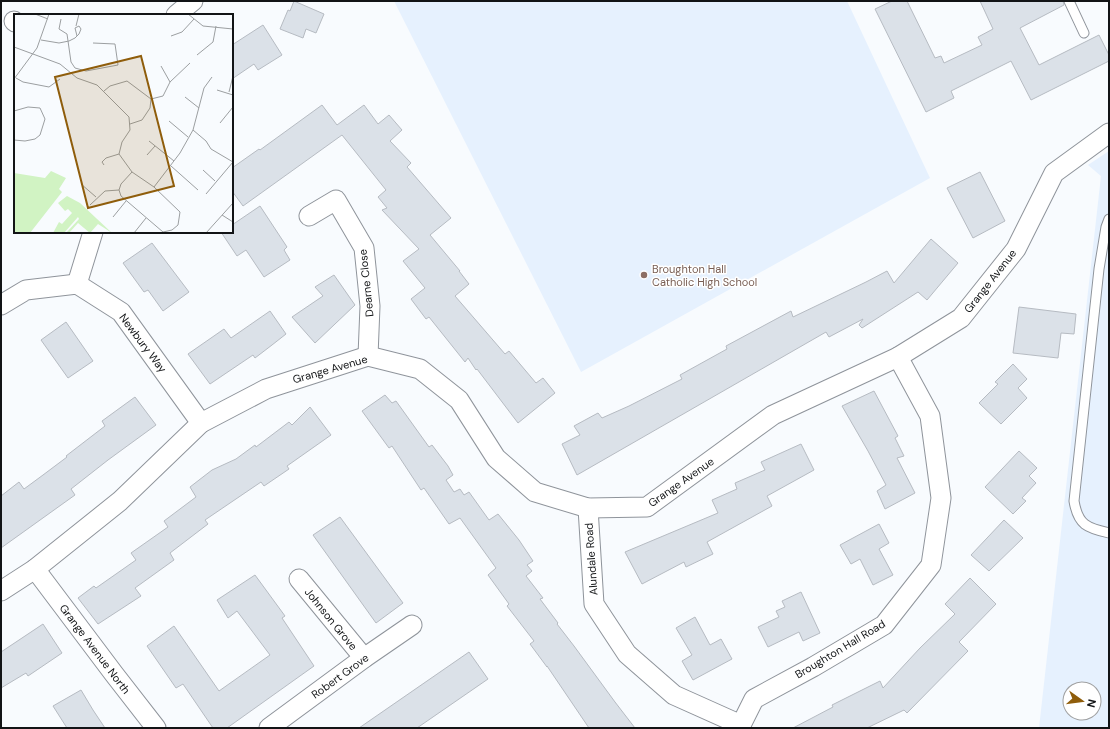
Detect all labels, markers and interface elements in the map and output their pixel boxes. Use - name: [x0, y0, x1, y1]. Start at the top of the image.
- inset map: [14, 14, 233, 233]
- street label: Grange Avenue: [961, 246, 1019, 316]
- street label: Dearne Close: [355, 248, 377, 318]
- place label: Broughton Hall Catholic High School: [652, 262, 757, 289]
- marker: Broughton Hall Catholic High School: [639, 270, 649, 280]
- street label: Newbury Way: [116, 311, 170, 375]
- street label: Grange Avenue: [291, 352, 369, 386]
- street label: Grange Avenue: [645, 454, 717, 510]
- street label: Alundale Road: [581, 522, 601, 596]
- street label: Johnson Grove: [302, 585, 360, 653]
- street label: Grange Avenue North: [57, 601, 133, 697]
- street label: Broughton Hall Road: [792, 617, 888, 681]
- street label: Robert Grove: [309, 651, 371, 701]
- north arrow: [1062, 681, 1102, 721]
- text: N: [1084, 698, 1099, 709]

